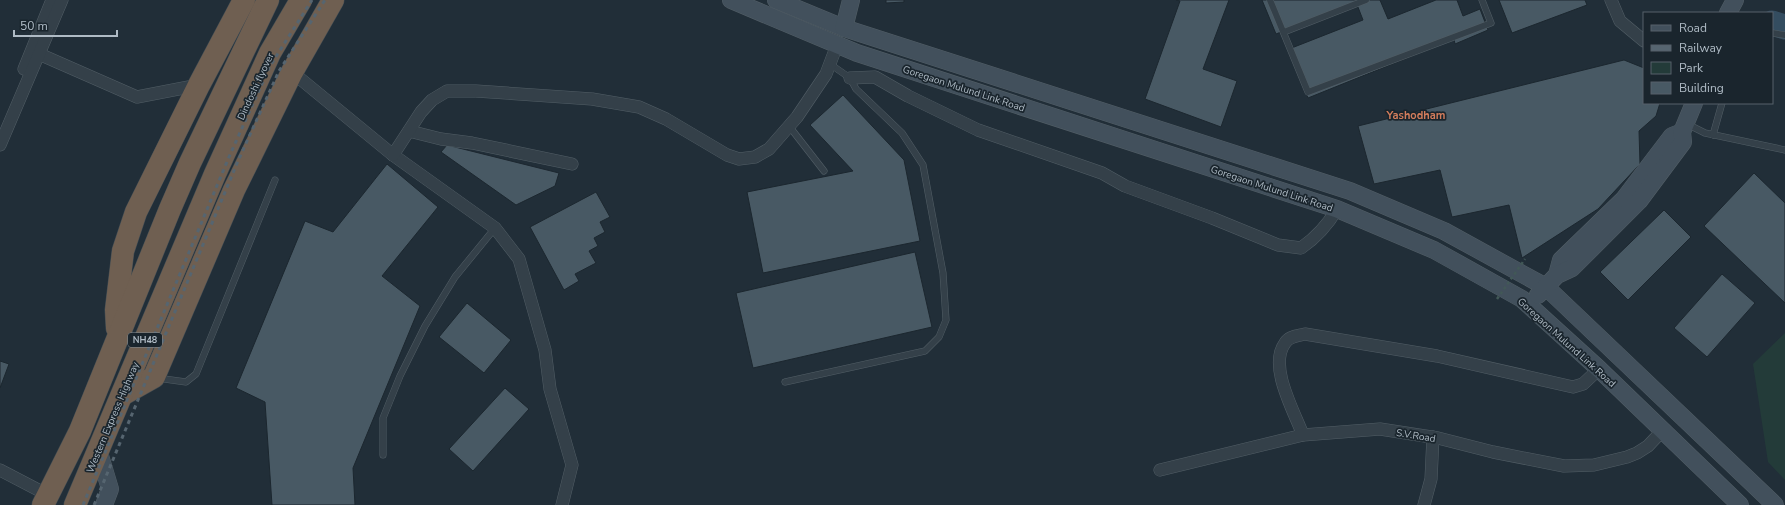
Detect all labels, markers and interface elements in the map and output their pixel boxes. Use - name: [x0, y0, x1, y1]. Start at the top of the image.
- scale bar: [14, 12, 117, 38]
- legend: [1643, 12, 1773, 104]
- text: 50 m: [20, 18, 48, 34]
- text: Road: [1679, 20, 1707, 36]
- text: Railway: [1679, 40, 1723, 56]
- street label: Dindoshi flyover: [234, 50, 278, 122]
- text: Park: [1679, 60, 1704, 76]
- street label: Goregaon Mulund Link Road: [901, 63, 1027, 115]
- text: Building: [1679, 80, 1724, 96]
- district label: Yashodham: [1386, 108, 1445, 123]
- street label: Goregaon Mulund Link Road: [1209, 163, 1335, 215]
- street label: Goregaon Mulund Link Road: [1514, 295, 1619, 391]
- road number: NH48: [128, 333, 162, 347]
- street label: Western Express Highway: [83, 359, 143, 475]
- street label: S.V.Road: [1395, 426, 1437, 446]

